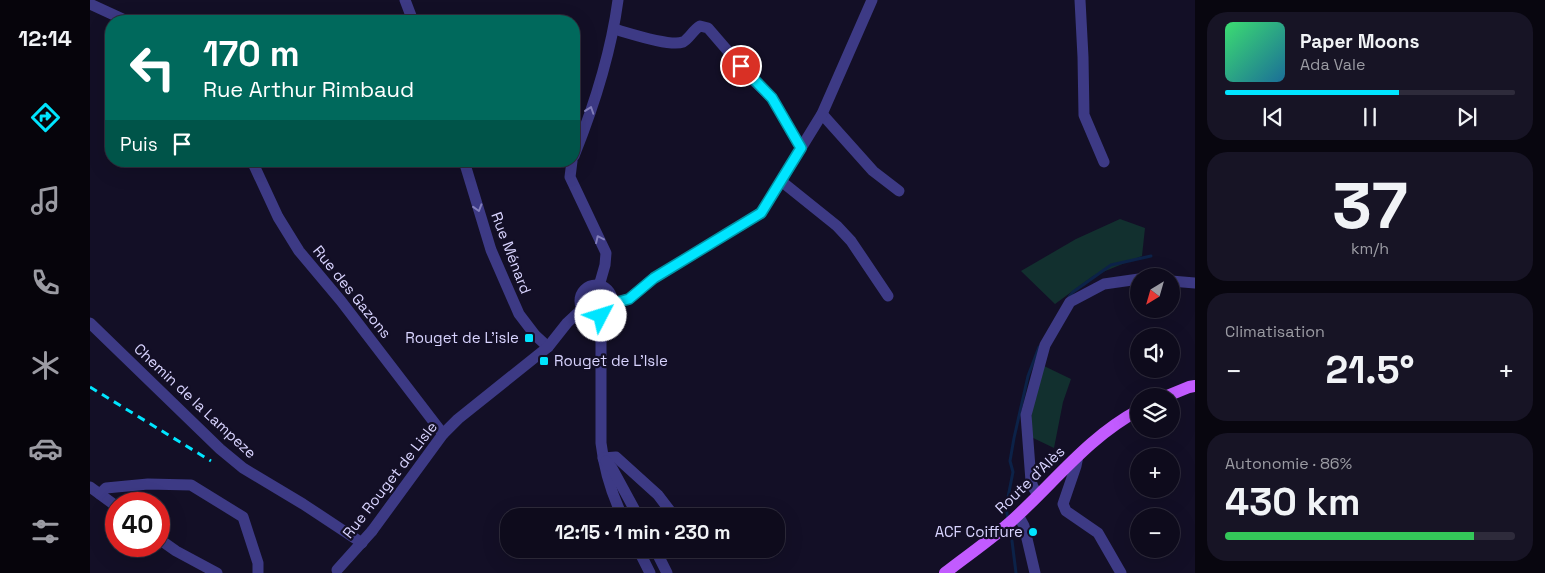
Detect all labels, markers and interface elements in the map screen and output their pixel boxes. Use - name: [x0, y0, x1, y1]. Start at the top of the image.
- text: 12:14: [18, 24, 72, 52]
- text: Paper Moons: [1300, 29, 1419, 54]
- text: 170 m: [203, 32, 300, 76]
- icon: left: [120, 35, 185, 100]
- pin: [720, 45, 762, 87]
- icon: arrive: [727, 52, 755, 80]
- text: Ada Vale: [1300, 54, 1365, 75]
- text: Rue Arthur Rimbaud: [203, 75, 414, 103]
- icon: directions: [28, 100, 63, 135]
- icon: previous: [1259, 103, 1287, 131]
- icon: pause: [1356, 103, 1384, 131]
- icon: next: [1453, 103, 1481, 131]
- one-way arrow: [584, 106, 594, 115]
- icon: arrive: [168, 130, 196, 158]
- text: Puis: [120, 132, 158, 157]
- text: 37: [1332, 164, 1408, 247]
- icon: music: [28, 183, 63, 218]
- one-way arrow: [472, 203, 482, 212]
- street label: Rue Ménard: [487, 209, 536, 296]
- one-way arrow: [595, 235, 605, 244]
- text: km/h: [1351, 238, 1389, 259]
- street label: Rue des Gazons: [309, 241, 396, 342]
- icon: phone: [28, 265, 63, 300]
- north arrow: [1130, 268, 1180, 318]
- map controls: [1130, 268, 1180, 558]
- position arrow: [574, 289, 626, 341]
- text: Climatisation: [1225, 321, 1325, 342]
- place label: Rouget de L'isle: [405, 328, 519, 347]
- button: sound: [1130, 328, 1180, 378]
- marker: Rouget de L'isle: [523, 332, 535, 344]
- street label: Chemin de la Lampeze: [130, 339, 261, 462]
- text: 21.5°: [1326, 346, 1414, 394]
- icon: climate: [28, 348, 63, 383]
- place label: Rouget de L'Isle: [554, 351, 668, 370]
- text: −: [1225, 353, 1242, 389]
- text: +: [1498, 353, 1515, 389]
- marker: Rouget de L'Isle: [538, 355, 550, 367]
- button: layers: [1130, 388, 1180, 438]
- street label: Rue Rouget de Lisle: [338, 417, 441, 542]
- icon: car: [28, 431, 63, 466]
- street label: Route d'Alès: [991, 442, 1068, 518]
- button: +: [1130, 448, 1180, 498]
- text: Autonomie · 86%: [1225, 453, 1352, 474]
- text: 430 km: [1225, 478, 1360, 526]
- speed limit sign: 40: [105, 492, 170, 557]
- button: −: [1130, 508, 1180, 558]
- icon: filters: [28, 514, 63, 549]
- text: 12:15 · 1 min · 230 m: [555, 520, 730, 545]
- place label: ACF Coiffure: [935, 522, 1023, 541]
- marker: ACF Coiffure: [1027, 526, 1039, 538]

